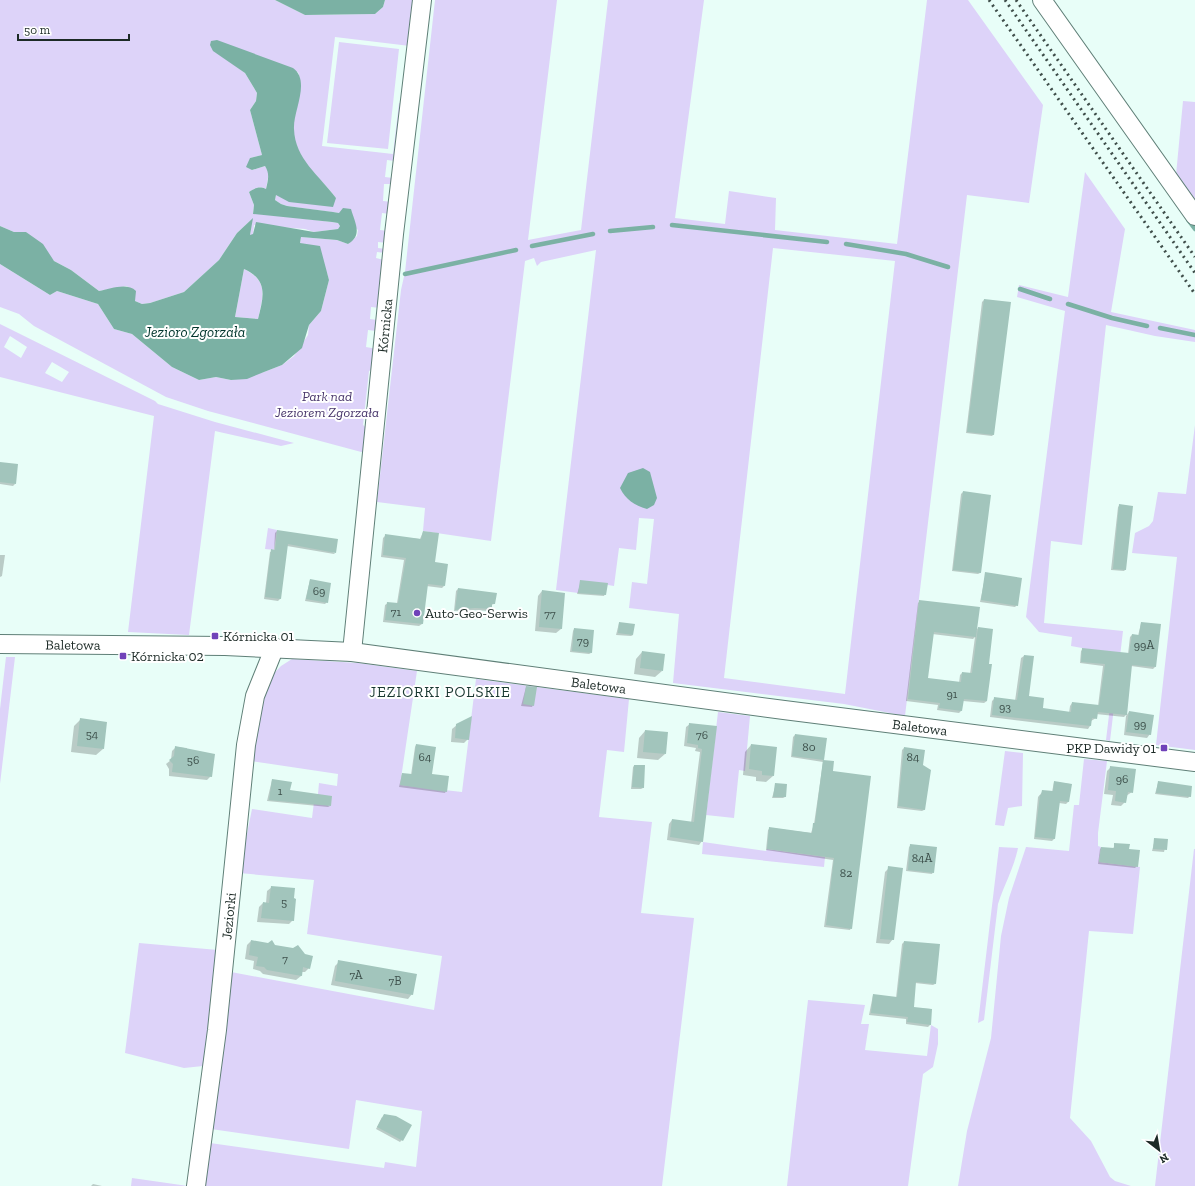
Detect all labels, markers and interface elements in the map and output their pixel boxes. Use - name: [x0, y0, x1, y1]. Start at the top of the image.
- scale bar: [18, 16, 129, 42]
- text: 50 m: [24, 23, 51, 37]
- street label: Kórnicka: [374, 298, 396, 353]
- water label: Jezioro Zgorzała: [144, 323, 245, 341]
- park label: Park nad Jeziorem Zgorzała: [274, 388, 379, 421]
- house number: 69: [313, 584, 325, 598]
- house number: 71: [391, 605, 402, 619]
- place label: Auto-Geo-Serwis: [425, 605, 528, 622]
- house number: 77: [544, 607, 556, 621]
- marker: Auto-Geo-Serwis: [412, 608, 422, 618]
- place label: Kórnicka 01: [223, 628, 294, 645]
- marker: Kórnicka 01: [210, 631, 220, 641]
- house number: 79: [577, 634, 589, 648]
- street label: Baletowa: [45, 636, 101, 653]
- house number: 99A: [1134, 638, 1154, 652]
- place label: Kórnicka 02: [131, 648, 204, 665]
- marker: Kórnicka 02: [118, 651, 128, 661]
- street label: Baletowa: [570, 673, 627, 697]
- district label: JEZIORKI POLSKIE: [369, 683, 511, 701]
- house number: 91: [947, 687, 958, 701]
- house number: 93: [999, 700, 1011, 714]
- street label: Baletowa: [891, 715, 949, 739]
- house number: 99: [1134, 717, 1146, 731]
- house number: 54: [86, 727, 99, 741]
- house number: 76: [696, 728, 708, 742]
- house number: 80: [802, 740, 816, 754]
- place label: PKP Dawidy 01: [1066, 740, 1157, 757]
- marker: PKP Dawidy 01: [1159, 743, 1169, 753]
- house number: 64: [419, 750, 432, 764]
- house number: 84: [907, 750, 920, 764]
- house number: 56: [187, 753, 199, 767]
- house number: 96: [1116, 772, 1128, 786]
- house number: 1: [278, 784, 283, 798]
- house number: 84A: [912, 851, 933, 865]
- house number: 82: [840, 866, 852, 880]
- street label: Jeziorki: [218, 892, 239, 940]
- house number: 5: [281, 895, 287, 909]
- house number: 7: [282, 952, 288, 966]
- house number: 7A: [349, 968, 363, 982]
- house number: 7B: [389, 974, 401, 988]
- north arrow: [1139, 1130, 1179, 1170]
- text: N: [1156, 1150, 1171, 1166]

